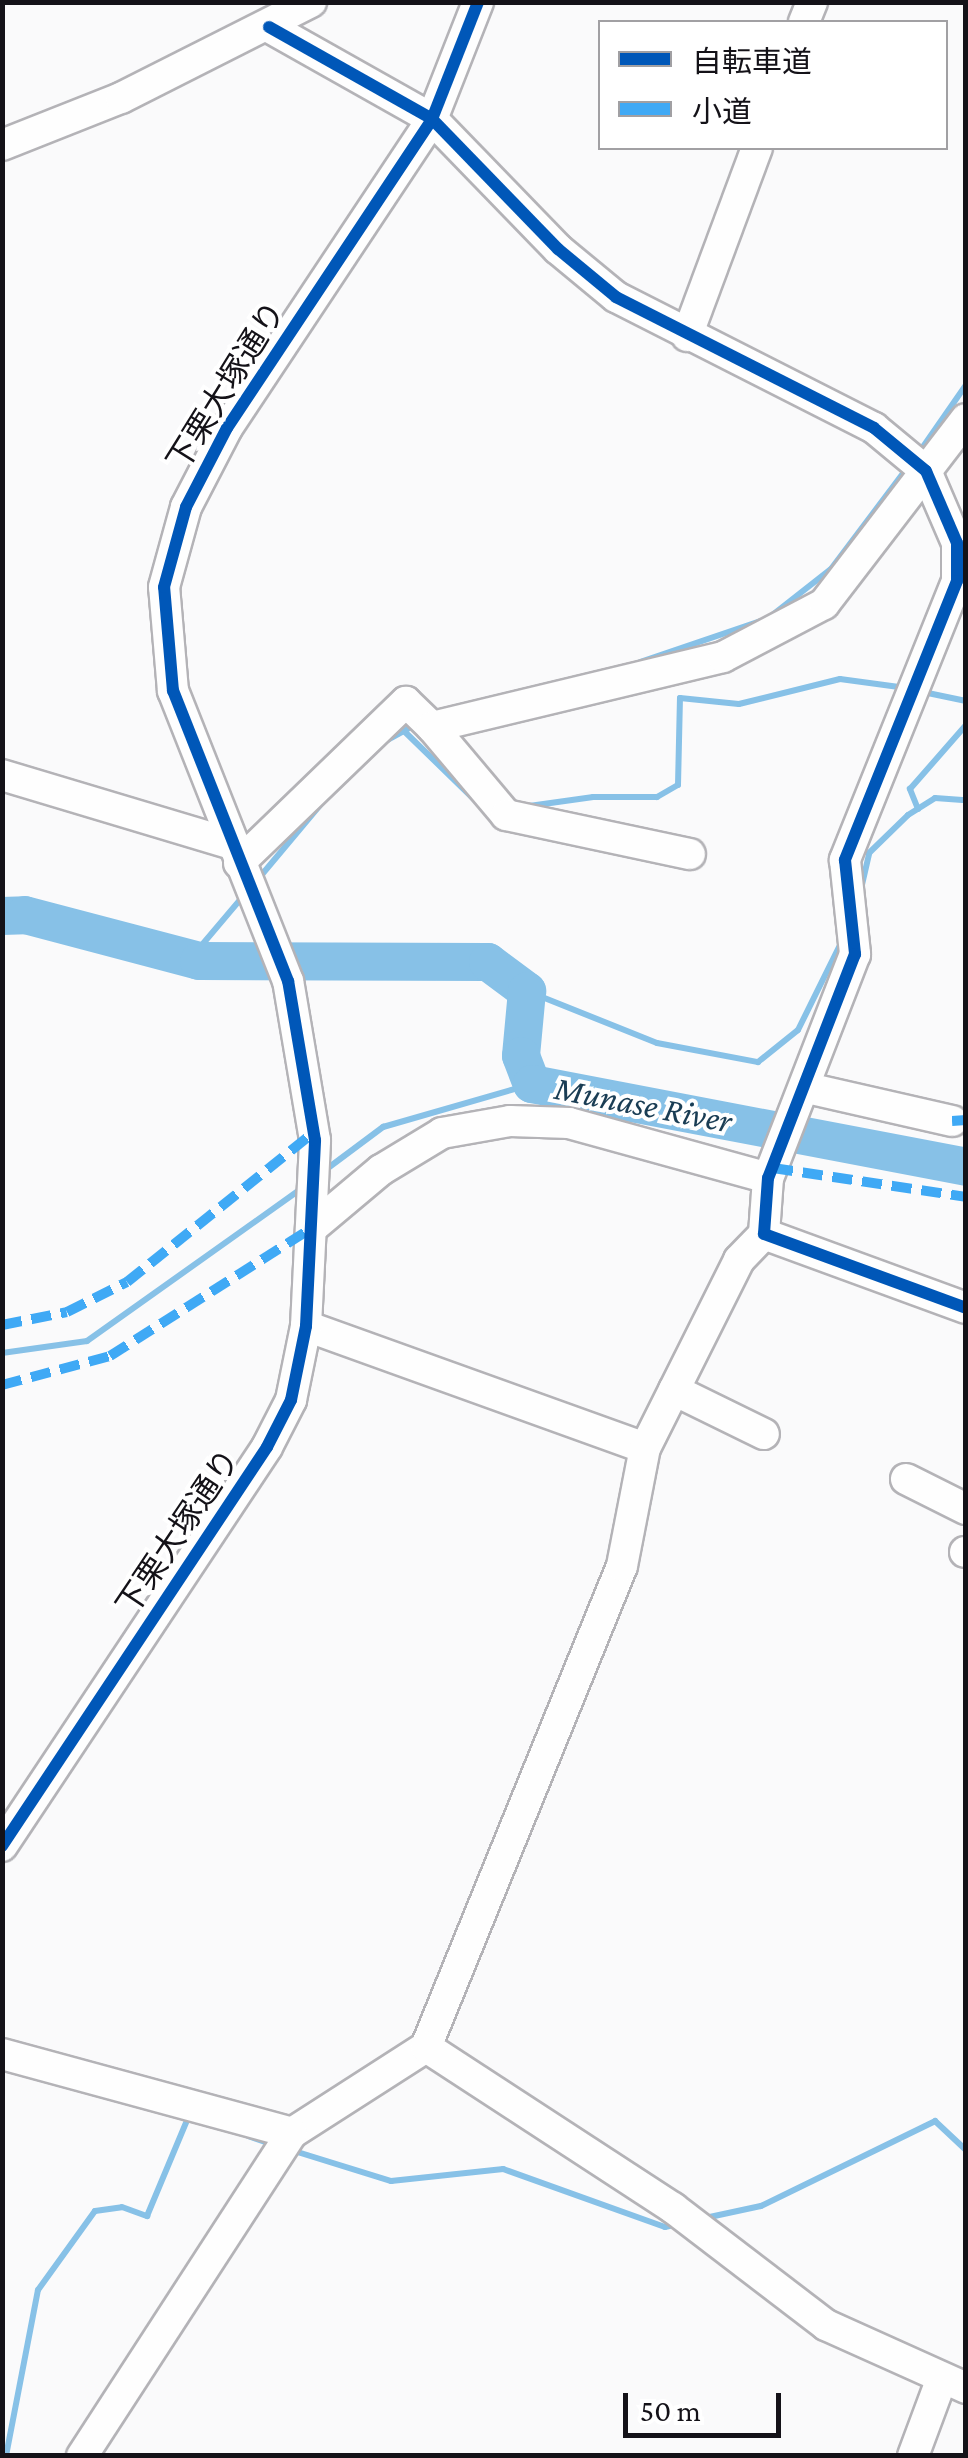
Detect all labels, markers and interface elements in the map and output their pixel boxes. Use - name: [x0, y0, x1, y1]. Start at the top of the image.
- legend: [598, 20, 948, 150]
- text: 自転車道: [692, 45, 812, 78]
- text: 小道: [692, 95, 752, 128]
- street label: 下栗大塚通り: [159, 294, 293, 478]
- water label: Munase River: [551, 1067, 735, 1143]
- street label: 下栗大塚通り: [108, 1442, 248, 1622]
- scale bar: [628, 2373, 786, 2435]
- text: 50 m: [640, 2394, 701, 2427]

